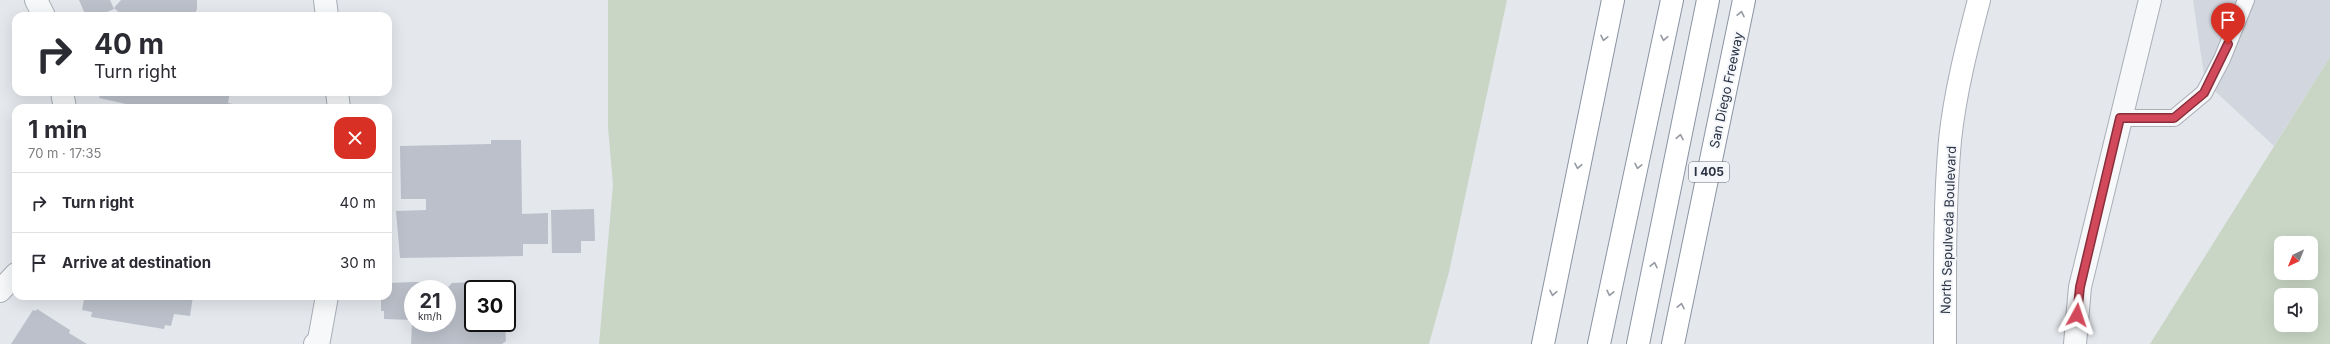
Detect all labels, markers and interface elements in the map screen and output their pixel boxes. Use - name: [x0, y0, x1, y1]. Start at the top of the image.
- pin: [2211, 3, 2245, 44]
- icon: arrive: [2217, 9, 2239, 31]
- one-way arrow: [1737, 11, 1745, 17]
- text: 40 m: [94, 27, 164, 61]
- icon: right: [28, 28, 80, 80]
- street label: San Diego Freeway: [1706, 30, 1746, 150]
- one-way arrow: [1601, 35, 1609, 41]
- one-way arrow: [1660, 35, 1668, 41]
- text: Turn right: [94, 61, 177, 82]
- text: 1 min: [28, 115, 87, 144]
- button: close: [334, 117, 376, 159]
- one-way arrow: [1676, 134, 1684, 141]
- text: 70 m · 17:35: [28, 145, 101, 161]
- street label: North Sepulveda Boulevard: [1937, 146, 1959, 314]
- one-way arrow: [1575, 162, 1583, 169]
- one-way arrow: [1634, 162, 1642, 169]
- road number: I 405: [1689, 162, 1729, 182]
- icon: right: [28, 192, 50, 214]
- text: Turn right: [62, 193, 134, 212]
- text: 40 m: [339, 193, 376, 212]
- north arrow: [2274, 236, 2318, 280]
- map controls: [2274, 236, 2318, 332]
- icon: arrive: [28, 252, 50, 274]
- text: Arrive at destination: [62, 253, 211, 272]
- text: 30 m: [340, 253, 376, 272]
- one-way arrow: [1650, 262, 1658, 268]
- speed limit sign: 30: [464, 280, 516, 332]
- button: sound: [2274, 288, 2318, 332]
- text: 21: [419, 289, 441, 313]
- one-way arrow: [1549, 290, 1558, 296]
- one-way arrow: [1607, 290, 1615, 296]
- position arrow: [2056, 294, 2098, 336]
- one-way arrow: [1676, 303, 1685, 309]
- text: km/h: [418, 310, 442, 322]

